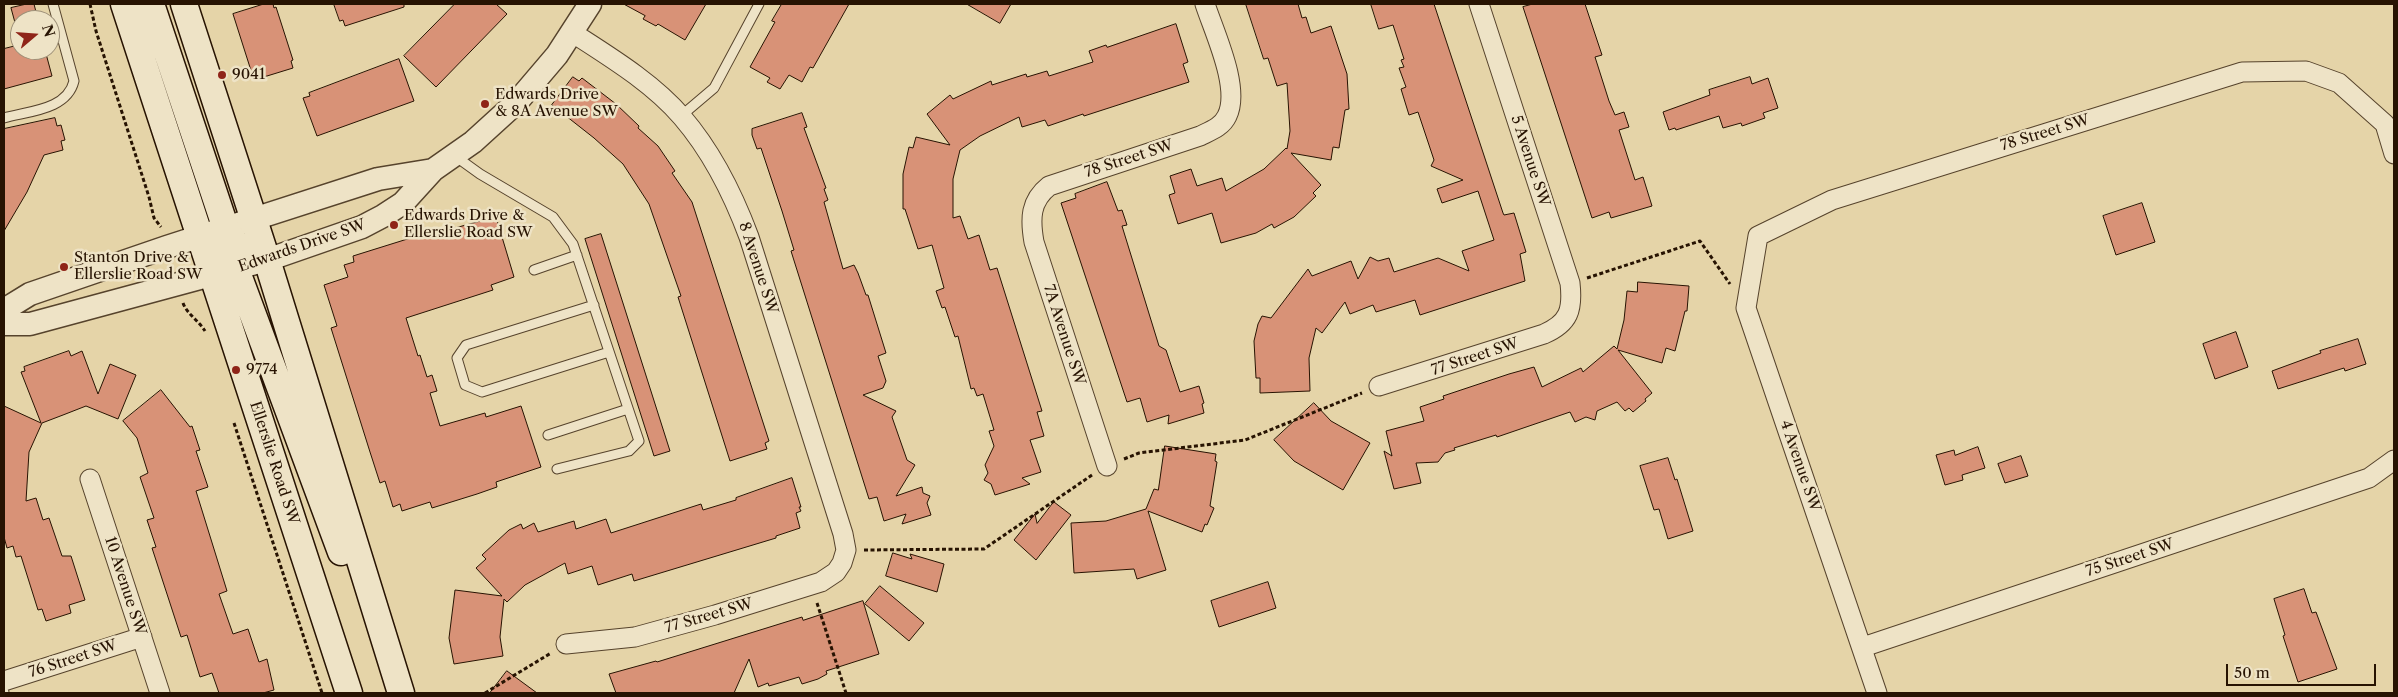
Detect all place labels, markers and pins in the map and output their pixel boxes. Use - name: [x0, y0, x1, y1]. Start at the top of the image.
- place label: 9041: [232, 66, 265, 84]
- marker: 9041: [216, 69, 228, 81]
- place label: Edwards Drive & 8A Avenue SW: [495, 86, 618, 121]
- marker: Edwards Drive & 8A Avenue SW: [479, 98, 491, 110]
- place label: Edwards Drive & Ellerslie Road SW: [404, 207, 532, 242]
- marker: Edwards Drive & Ellerslie Road SW: [388, 219, 400, 231]
- place label: Stanton Drive & Ellerslie Road SW: [74, 249, 202, 284]
- marker: Stanton Drive & Ellerslie Road SW: [58, 261, 70, 273]
- place label: 9774: [246, 361, 278, 379]
- marker: 9774: [230, 364, 242, 376]

